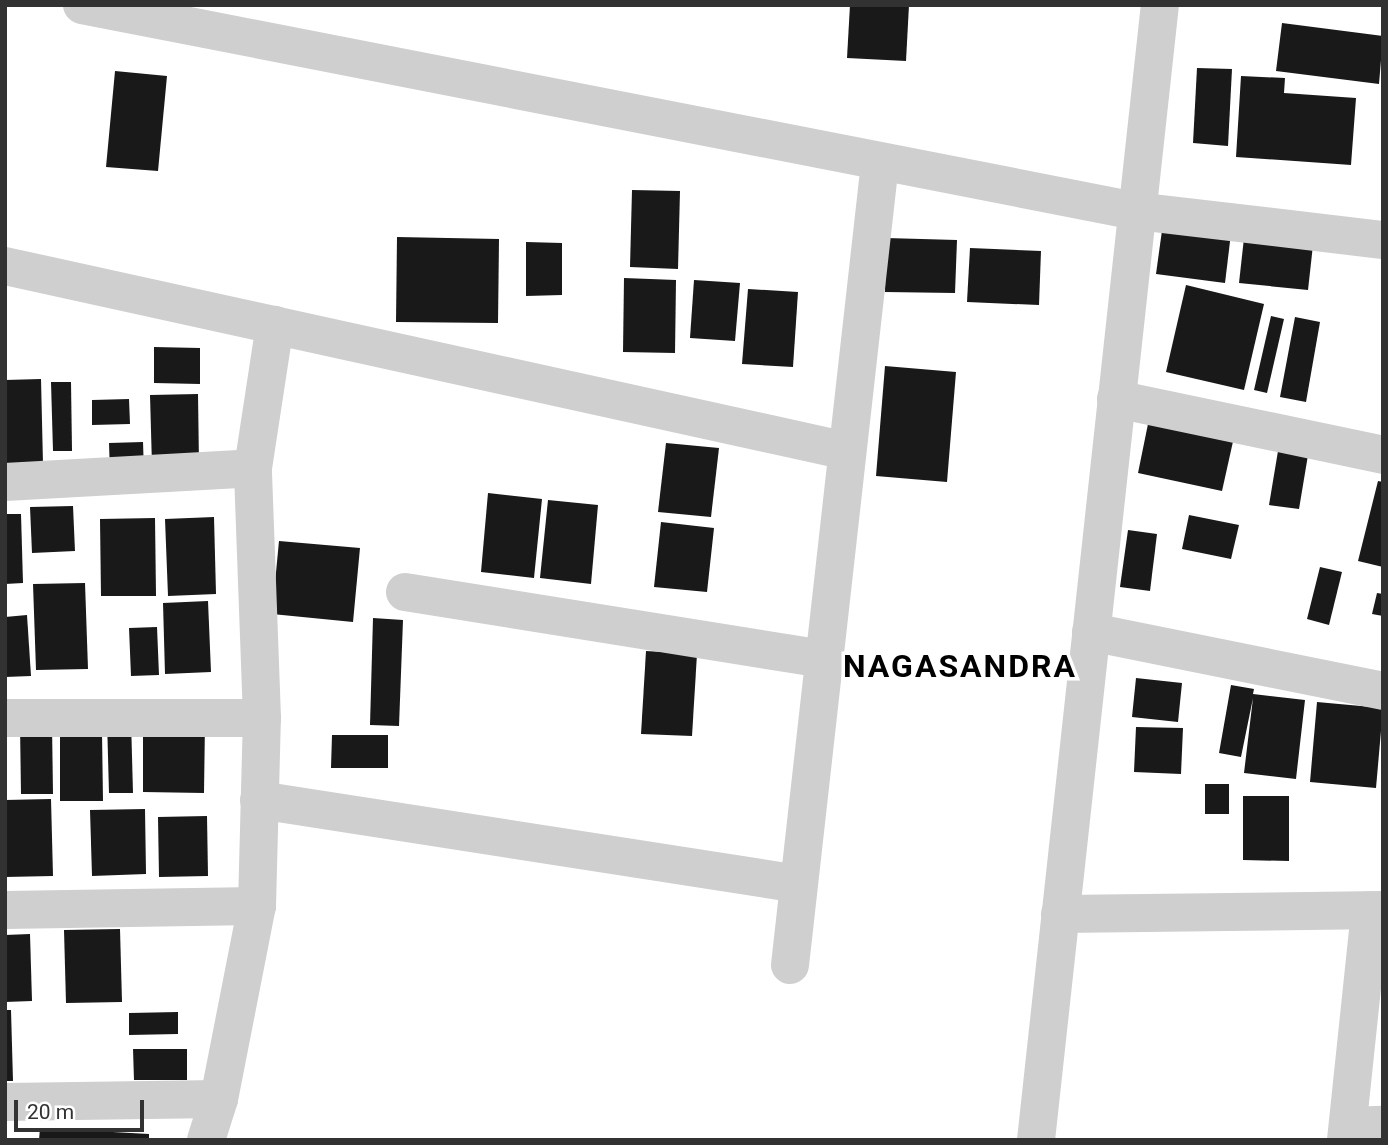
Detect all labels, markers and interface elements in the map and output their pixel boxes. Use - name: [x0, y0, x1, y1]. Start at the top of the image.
- district label: NAGASANDRA: [844, 647, 1076, 685]
- scale bar: [18, 1086, 147, 1130]
- text: 20 m: [27, 1100, 74, 1124]

